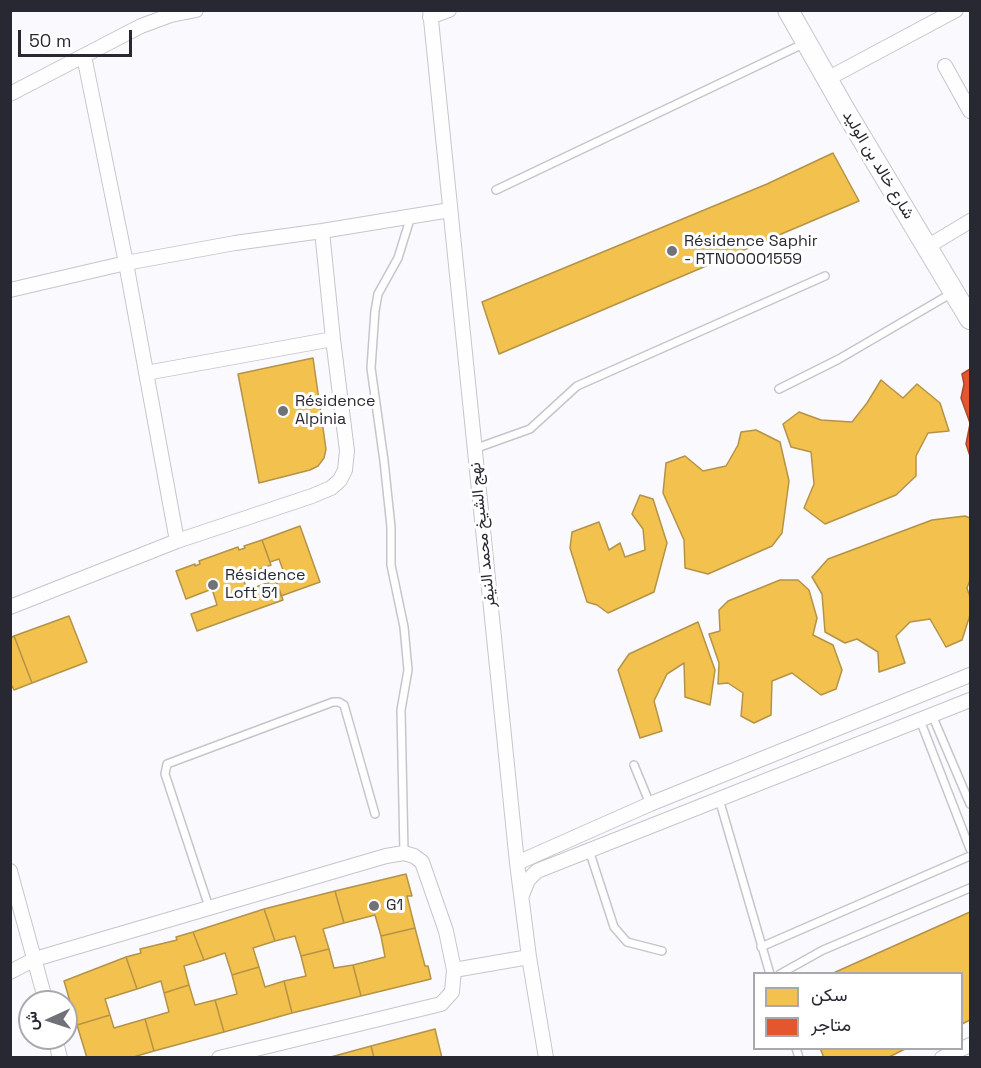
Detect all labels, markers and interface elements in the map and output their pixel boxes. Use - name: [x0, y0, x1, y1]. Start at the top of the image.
- scale bar: [21, 18, 135, 56]
- text: 50 m: [29, 29, 71, 52]
- street label: شارع خالد بن الوليد: [838, 107, 918, 223]
- place label: Résidence Saphir - RTN00001559: [684, 232, 818, 270]
- marker: Résidence Saphir - RTN00001559: [665, 244, 679, 258]
- place label: Résidence Alpinia: [295, 392, 376, 430]
- marker: Résidence Alpinia: [276, 404, 290, 418]
- street label: نهج الشيخ محمد النيفر: [466, 461, 500, 609]
- place label: Résidence Loft 51: [225, 566, 306, 604]
- marker: Résidence Loft 51: [206, 578, 220, 592]
- place label: G1: [386, 896, 403, 916]
- marker: G1: [367, 899, 381, 913]
- legend: [753, 972, 963, 1050]
- text: سكن: [811, 983, 847, 1006]
- north arrow: [18, 990, 78, 1050]
- text: ش: [21, 1011, 43, 1031]
- text: متاجر: [811, 1013, 851, 1036]

